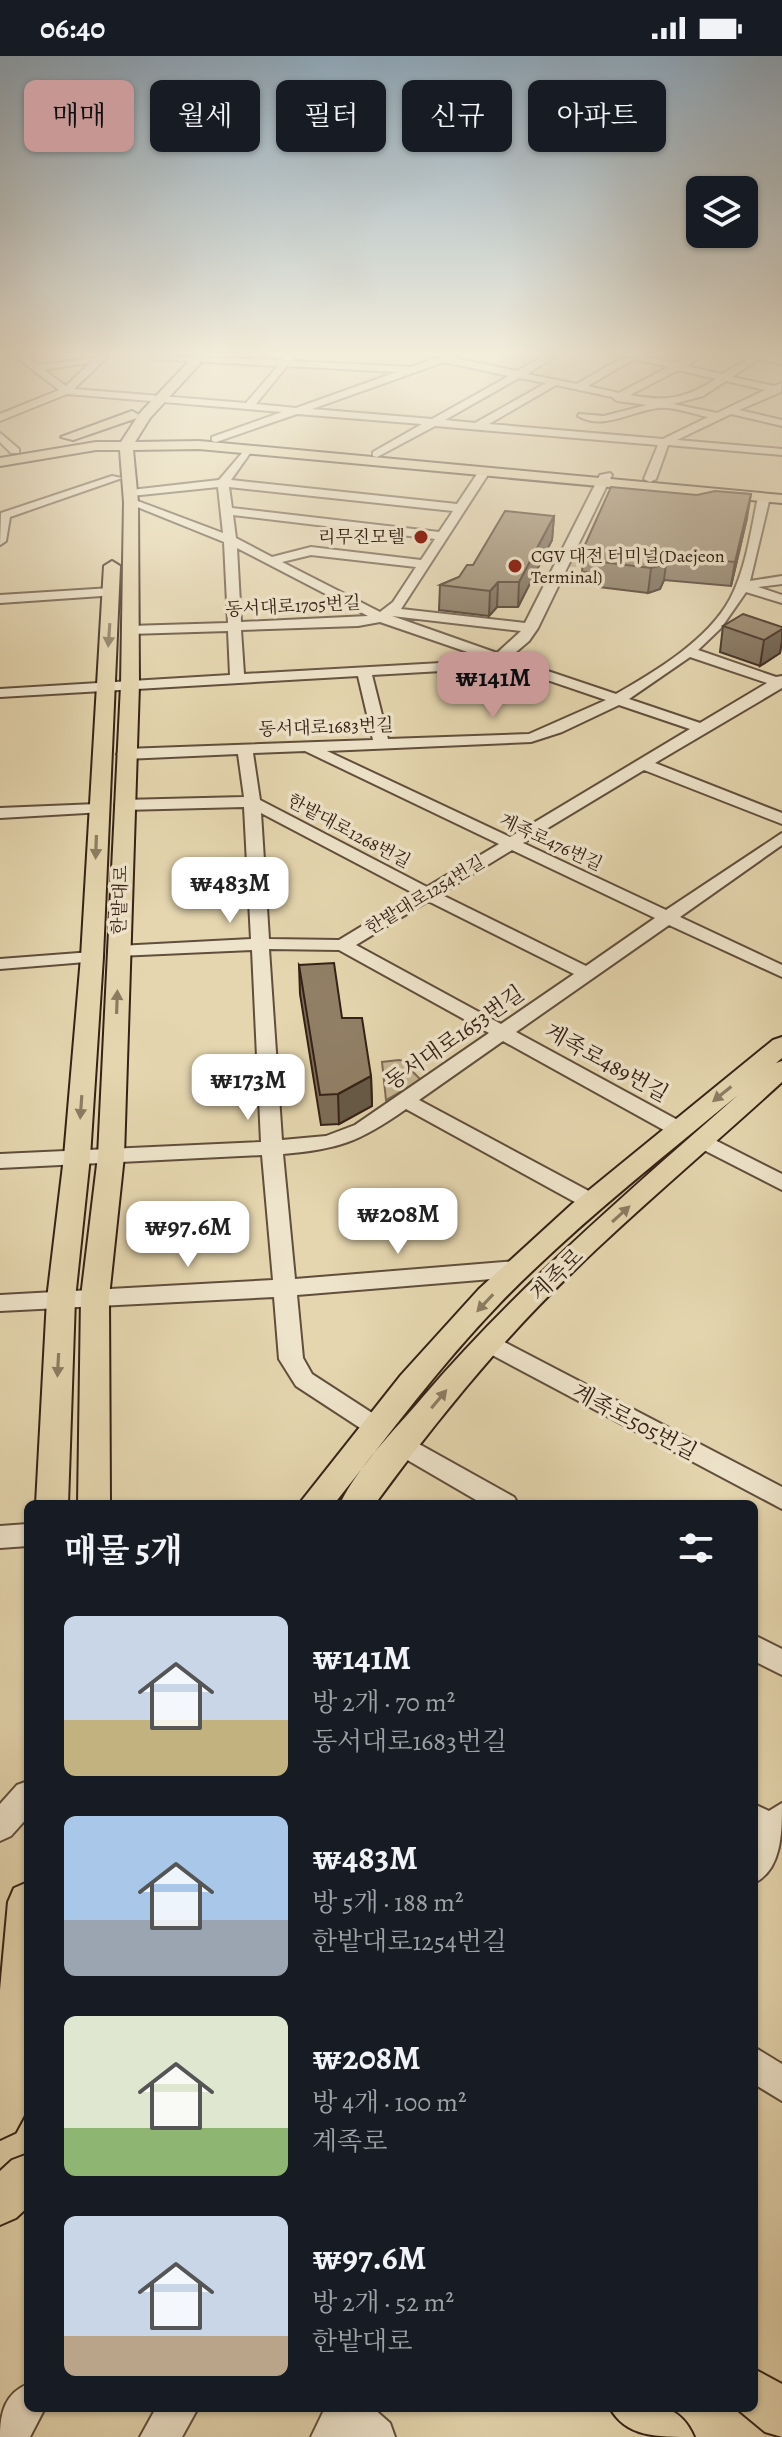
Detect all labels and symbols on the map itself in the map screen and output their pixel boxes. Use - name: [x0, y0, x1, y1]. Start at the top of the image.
- place label: 리무진모텔: [318, 525, 405, 549]
- marker: 리무진모텔: [412, 528, 430, 546]
- place label: CGV 대전 터미널(Daejeon Terminal): [531, 544, 725, 589]
- marker: CGV 대전 터미널(Daejeon Terminal): [506, 557, 524, 575]
- street label: 동서대로1705번길: [225, 590, 361, 622]
- one-way arrow: [102, 623, 115, 648]
- pin: ₩141M: [437, 652, 549, 720]
- street label: 동서대로1683번길: [258, 713, 394, 741]
- street label: 한밭대로1268번길: [283, 788, 415, 874]
- street label: 계족로476번길: [496, 808, 606, 876]
- one-way arrow: [89, 835, 102, 860]
- street label: 한밭대로1254번길: [361, 850, 489, 940]
- pin: ₩483M: [174, 857, 286, 925]
- street label: 한밭대로: [107, 865, 133, 935]
- street label: 동서대로1653번길: [379, 979, 530, 1097]
- one-way arrow: [110, 989, 123, 1014]
- street label: 계족로489번길: [539, 1017, 674, 1109]
- pin: ₩173M: [192, 1054, 304, 1122]
- one-way arrow: [711, 1086, 732, 1103]
- one-way arrow: [74, 1095, 87, 1120]
- pin: ₩208M: [342, 1188, 454, 1256]
- pin: ₩97.6M: [123, 1201, 253, 1269]
- one-way arrow: [611, 1205, 631, 1223]
- street label: 계족로: [523, 1242, 590, 1308]
- one-way arrow: [476, 1293, 494, 1312]
- one-way arrow: [51, 1353, 64, 1378]
- street label: 계족로505번길: [567, 1376, 702, 1467]
- one-way arrow: [430, 1389, 447, 1409]

